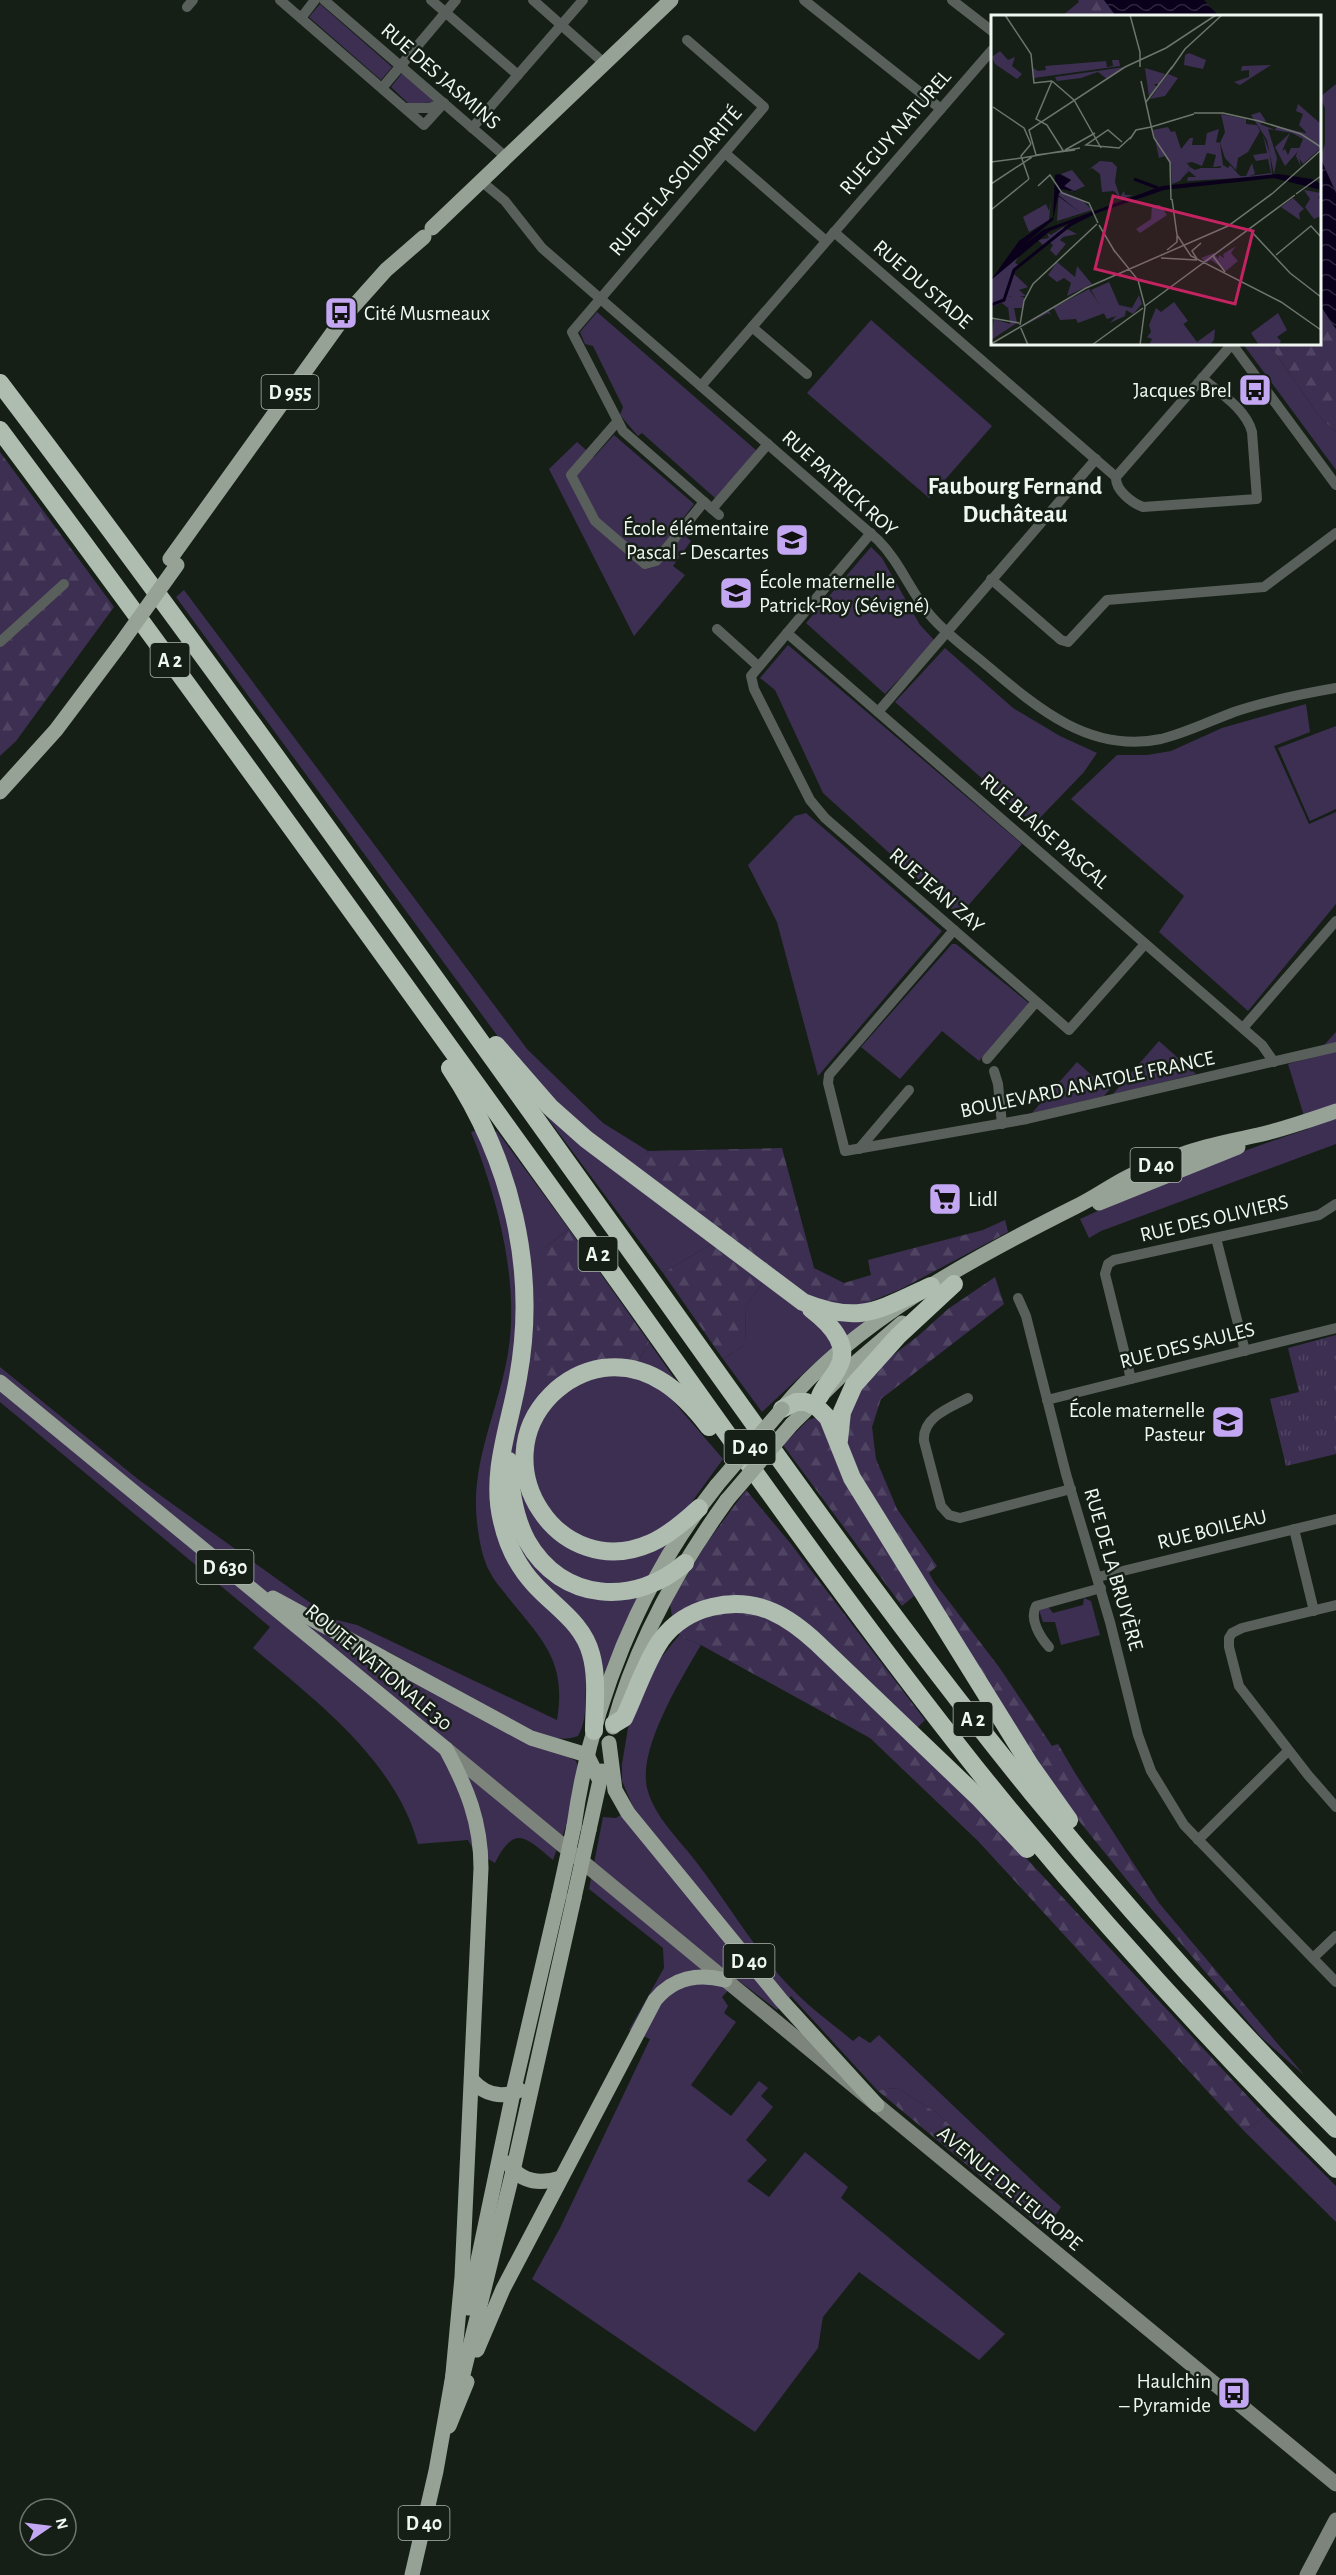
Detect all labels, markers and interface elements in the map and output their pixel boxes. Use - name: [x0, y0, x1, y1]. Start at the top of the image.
- inset map: [991, 15, 1321, 345]
- street label: RUE DES JASMINS: [377, 19, 504, 134]
- street label: RUE GUY NATUREL: [836, 66, 955, 199]
- street label: RUE DE LA SOLIDARITÉ: [604, 101, 746, 260]
- street label: RUE DU STADE: [869, 236, 976, 333]
- bus stop icon: Cité Musmeaux: [323, 295, 359, 331]
- place label: Cité Musmeaux: [364, 303, 490, 324]
- bus stop icon: Jacques Brel: [1237, 372, 1273, 408]
- road number: D 955: [262, 375, 318, 409]
- place label: Jacques Brel: [1133, 380, 1232, 401]
- street label: RUE PATRICK ROY: [778, 426, 901, 540]
- district label: Faubourg Fernand Duchâteau: [928, 475, 1103, 527]
- place label: École élémentaire Pascal - Descartes: [623, 516, 769, 563]
- school or university icon: École élémentaire Pascal - Descartes: [774, 522, 810, 558]
- place label: École maternelle Patrick-Roy (Sévigné): [759, 569, 930, 616]
- school or university icon: École maternelle Patrick-Roy (Sévigné): [718, 575, 754, 611]
- road number: A 2: [150, 643, 190, 677]
- street label: RUE BLAISE PASCAL: [976, 770, 1113, 893]
- street label: RUE JEAN ZAY: [885, 844, 988, 937]
- street label: BOULEVARD ANATOLE FRANCE: [958, 1047, 1216, 1122]
- road number: D 40: [1130, 1148, 1182, 1182]
- supermarket icon: Lidl: [927, 1181, 963, 1217]
- place label: Lidl: [968, 1189, 998, 1210]
- street label: RUE DES OLIVIERS: [1138, 1191, 1290, 1246]
- road number: A 2: [578, 1237, 618, 1271]
- street label: RUE DES SAULES: [1117, 1319, 1257, 1372]
- place label: École maternelle Pasteur: [1069, 1398, 1205, 1445]
- school or university icon: École maternelle Pasteur: [1210, 1404, 1246, 1440]
- road number: D 40: [724, 1430, 776, 1464]
- street label: RUE DE LA BRUYÈRE: [1080, 1485, 1149, 1653]
- street label: RUE BOILEAU: [1155, 1506, 1269, 1553]
- road number: D 630: [196, 1550, 254, 1584]
- street label: ROUTE NATIONALE 30: [301, 1600, 456, 1735]
- road number: A 2: [954, 1702, 992, 1736]
- road number: D 40: [724, 1944, 774, 1978]
- street label: AVENUE DE L'EUROPE: [934, 2122, 1086, 2255]
- place label: Haulchin – Pyramide: [1118, 2371, 1211, 2416]
- bus stop icon: Haulchin – Pyramide: [1216, 2375, 1252, 2411]
- north arrow: [18, 2497, 78, 2557]
- road number: D 40: [398, 2506, 450, 2540]
- text: N: [52, 2516, 71, 2531]

